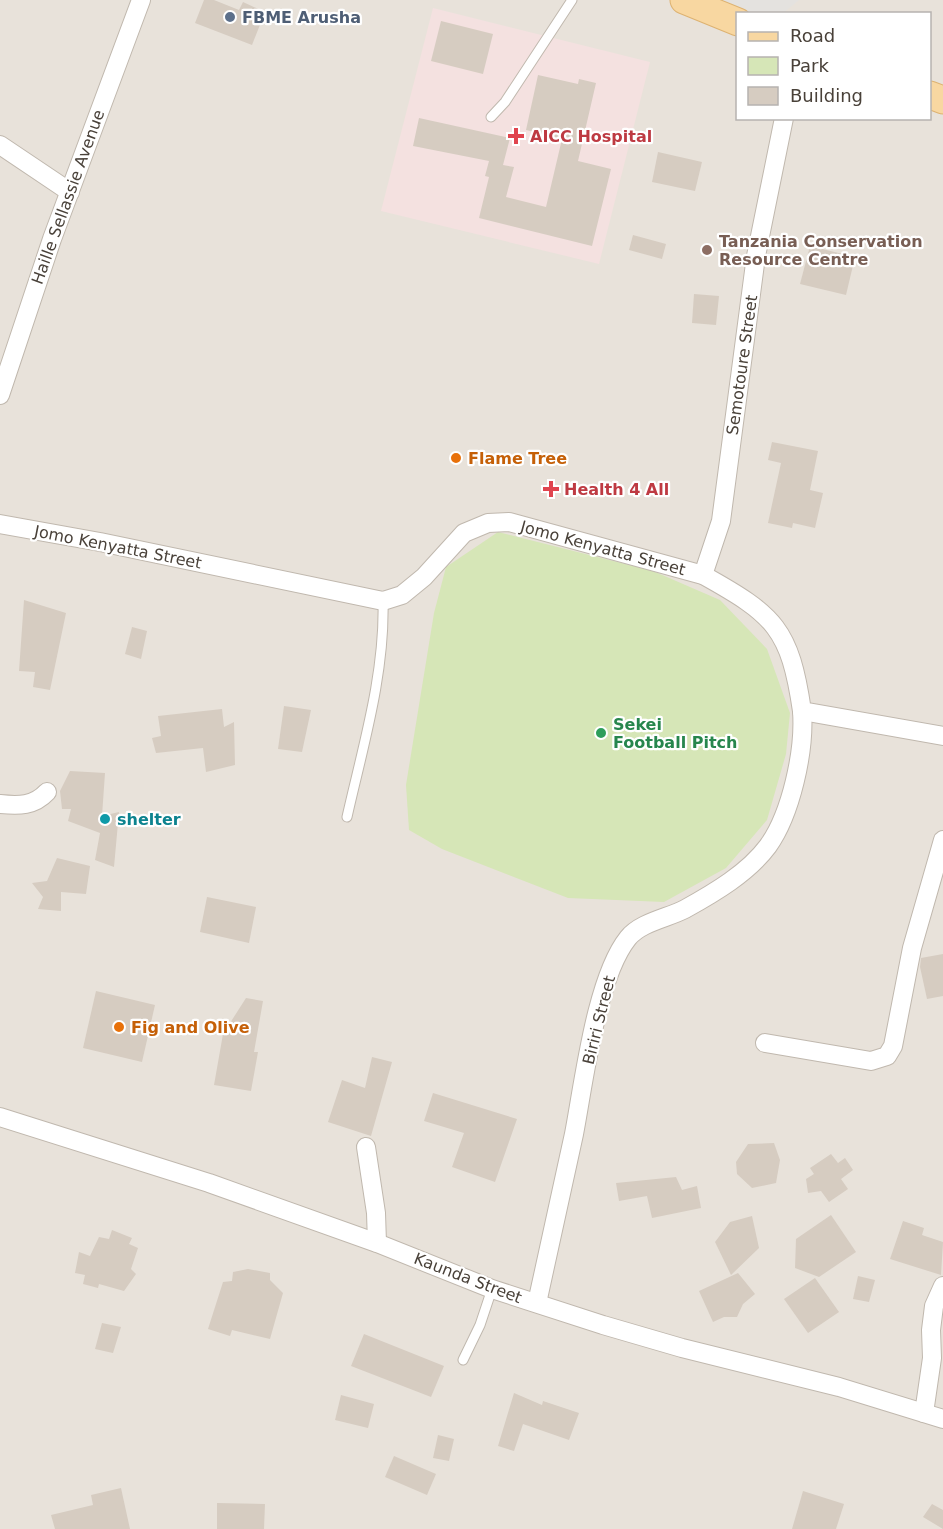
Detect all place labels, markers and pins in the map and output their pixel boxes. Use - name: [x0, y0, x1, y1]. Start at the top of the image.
- place label: FBME Arusha: [242, 8, 361, 27]
- marker: FBME Arusha: [223, 10, 237, 24]
- marker: AICC Hospital: [507, 127, 525, 145]
- place label: AICC Hospital: [530, 127, 652, 146]
- place label: Tanzania Conservation Resource Centre: [719, 232, 923, 269]
- marker: Tanzania Conservation Resource Centre: [700, 243, 714, 257]
- place label: Flame Tree: [468, 449, 567, 468]
- marker: Flame Tree: [449, 451, 463, 465]
- marker: Health 4 All: [542, 480, 560, 498]
- place label: Health 4 All: [564, 480, 669, 499]
- place label: Sekei Football Pitch: [613, 715, 737, 752]
- marker: Sekei Football Pitch: [594, 726, 608, 740]
- place label: shelter: [117, 810, 181, 829]
- marker: shelter: [98, 812, 112, 826]
- place label: Fig and Olive: [131, 1018, 250, 1037]
- marker: Fig and Olive: [112, 1020, 126, 1034]

